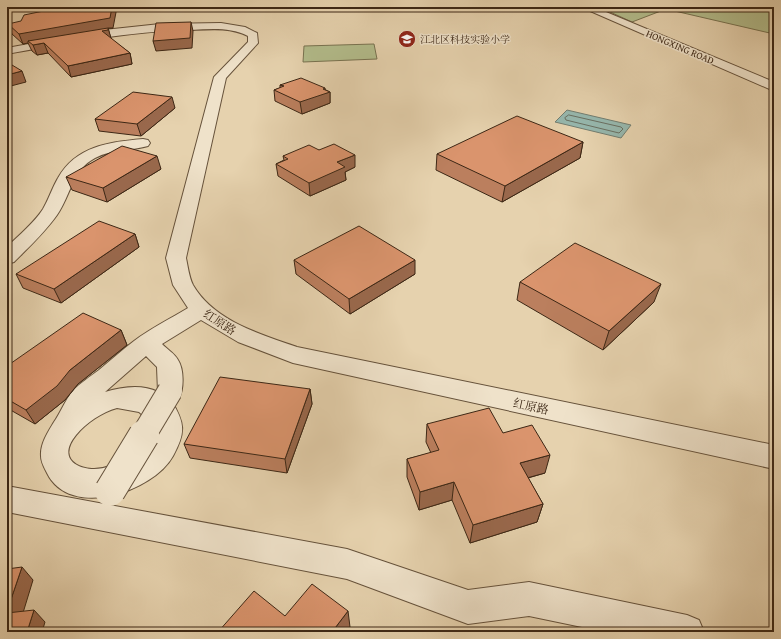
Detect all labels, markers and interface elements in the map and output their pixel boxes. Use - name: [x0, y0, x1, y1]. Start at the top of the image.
- street label: HONGXING ROAD: [644, 26, 716, 68]
- school or university icon: 江北区科技实验小学: [397, 29, 417, 49]
- place label: 江北区科技实验小学: [420, 32, 510, 47]
- street label: 红原路: [200, 305, 240, 339]
- street label: 红原路: [512, 394, 550, 418]

